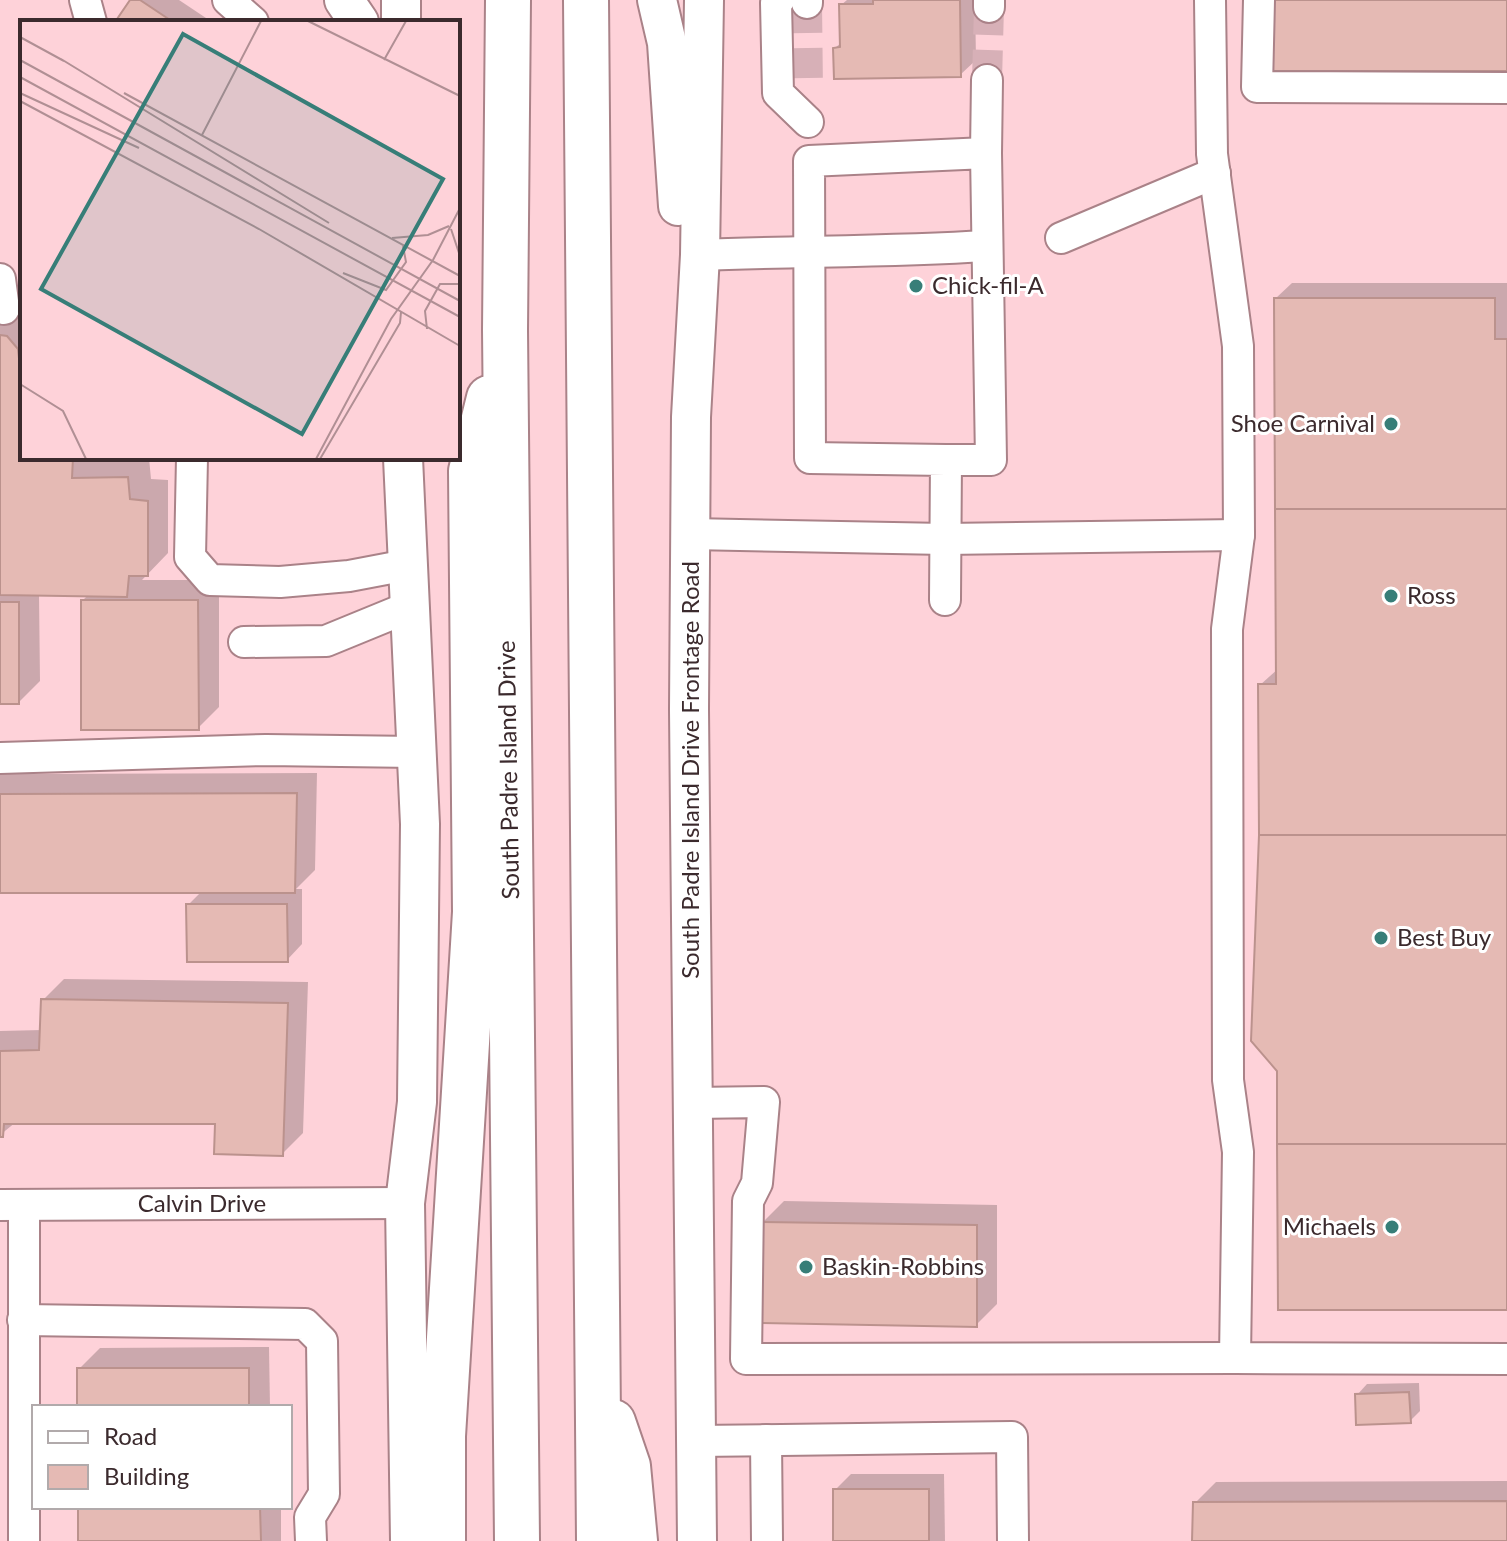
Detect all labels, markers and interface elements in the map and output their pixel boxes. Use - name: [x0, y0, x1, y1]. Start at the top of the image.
- inset map: [20, 20, 460, 460]
- place label: Chick-fil-A: [932, 270, 1045, 299]
- marker: Chick-fil-A: [907, 277, 925, 295]
- place label: Shoe Carnival: [1231, 408, 1375, 437]
- marker: Shoe Carnival: [1382, 415, 1400, 433]
- street label: South Padre Island Drive Frontage Road: [675, 561, 704, 979]
- place label: Ross: [1407, 580, 1456, 609]
- marker: Ross: [1382, 587, 1400, 605]
- street label: South Padre Island Drive: [491, 640, 524, 900]
- place label: Best Buy: [1397, 922, 1492, 951]
- marker: Best Buy: [1372, 929, 1390, 947]
- street label: Calvin Drive: [138, 1188, 266, 1217]
- place label: Michaels: [1283, 1211, 1376, 1240]
- marker: Michaels: [1383, 1218, 1401, 1236]
- place label: Baskin-Robbins: [822, 1251, 984, 1280]
- marker: Baskin-Robbins: [797, 1258, 815, 1276]
- legend: [32, 1405, 292, 1509]
- text: Road: [104, 1421, 157, 1450]
- text: Building: [104, 1461, 189, 1490]

